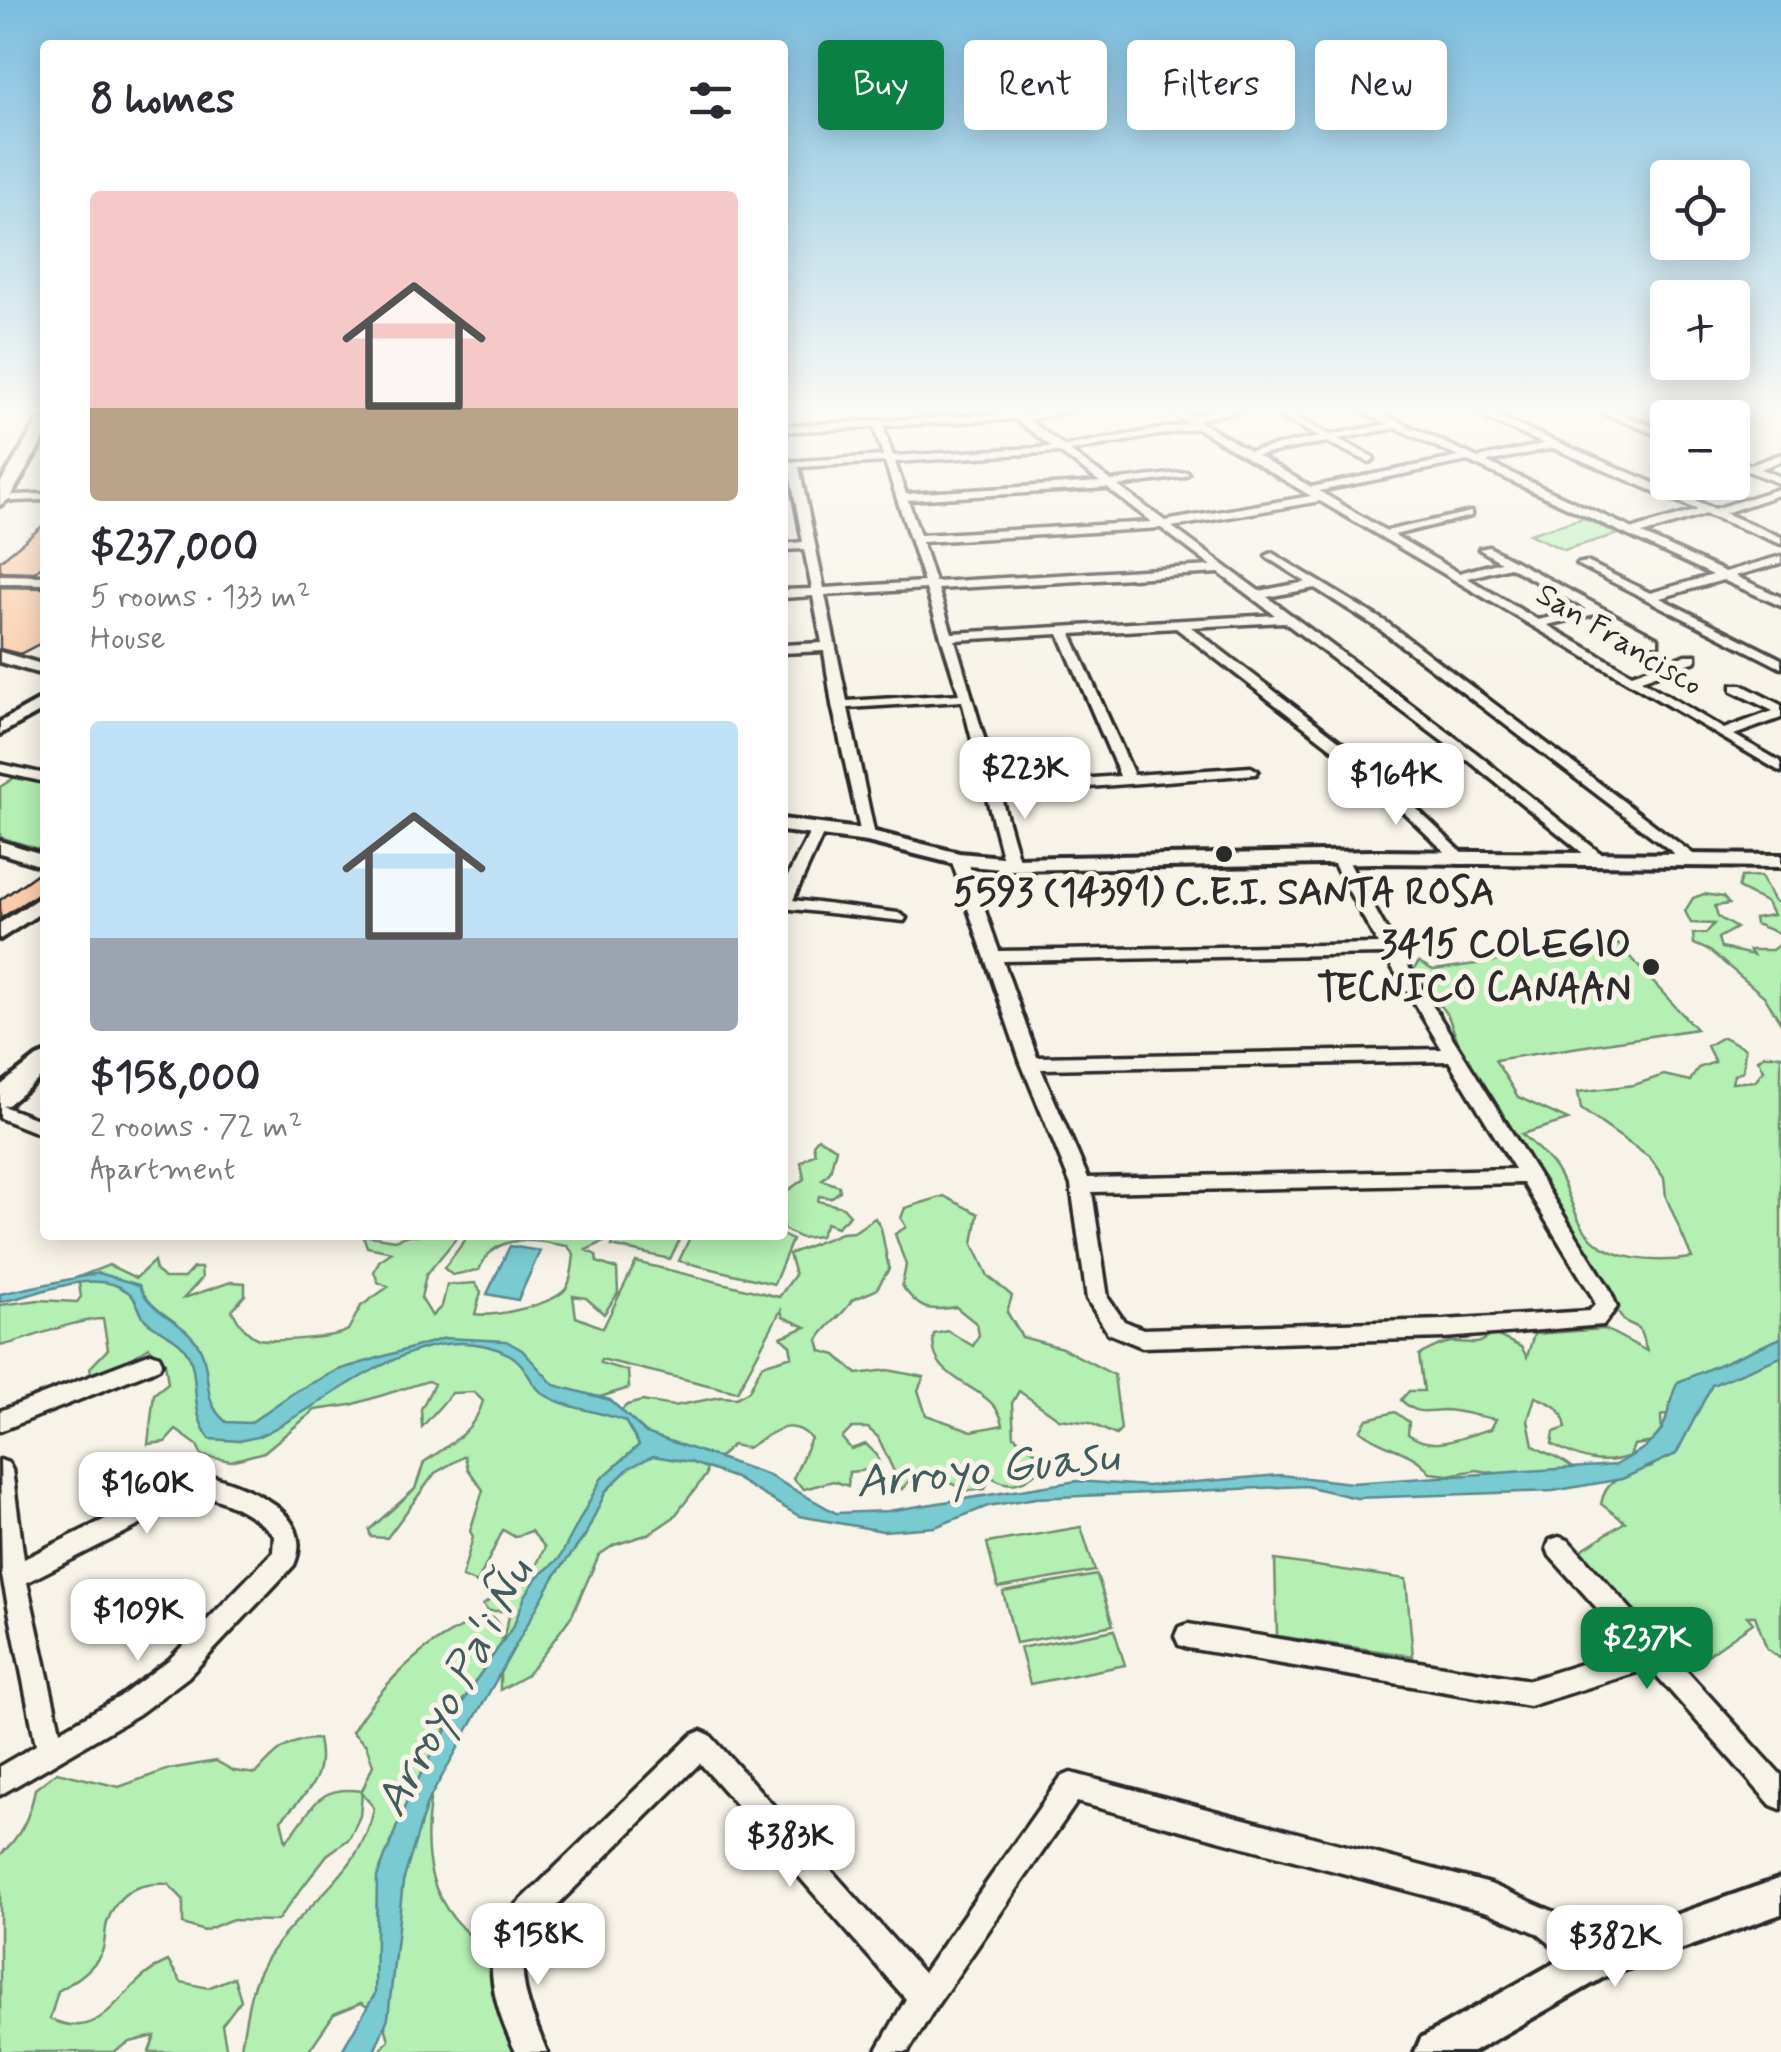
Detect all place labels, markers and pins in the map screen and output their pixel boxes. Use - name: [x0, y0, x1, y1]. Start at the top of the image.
- pin: $223K: [955, 737, 1095, 822]
- pin: $164K: [1326, 743, 1466, 828]
- marker: 5593 (14391) C.E.I. SANTA ROSA: [1213, 843, 1235, 865]
- place label: 5593 (14391) C.E.I. SANTA ROSA: [953, 869, 1495, 918]
- place label: 3415 COLEGIO TECNICO CANAAN: [1317, 921, 1631, 1014]
- marker: 3415 COLEGIO TECNICO CANAAN: [1640, 956, 1662, 978]
- pin: $160K: [77, 1452, 217, 1537]
- pin: $109K: [68, 1579, 208, 1664]
- pin: $237K: [1577, 1607, 1717, 1692]
- pin: $383K: [720, 1805, 860, 1890]
- pin: $158K: [468, 1903, 608, 1988]
- pin: $382K: [1545, 1905, 1685, 1990]

